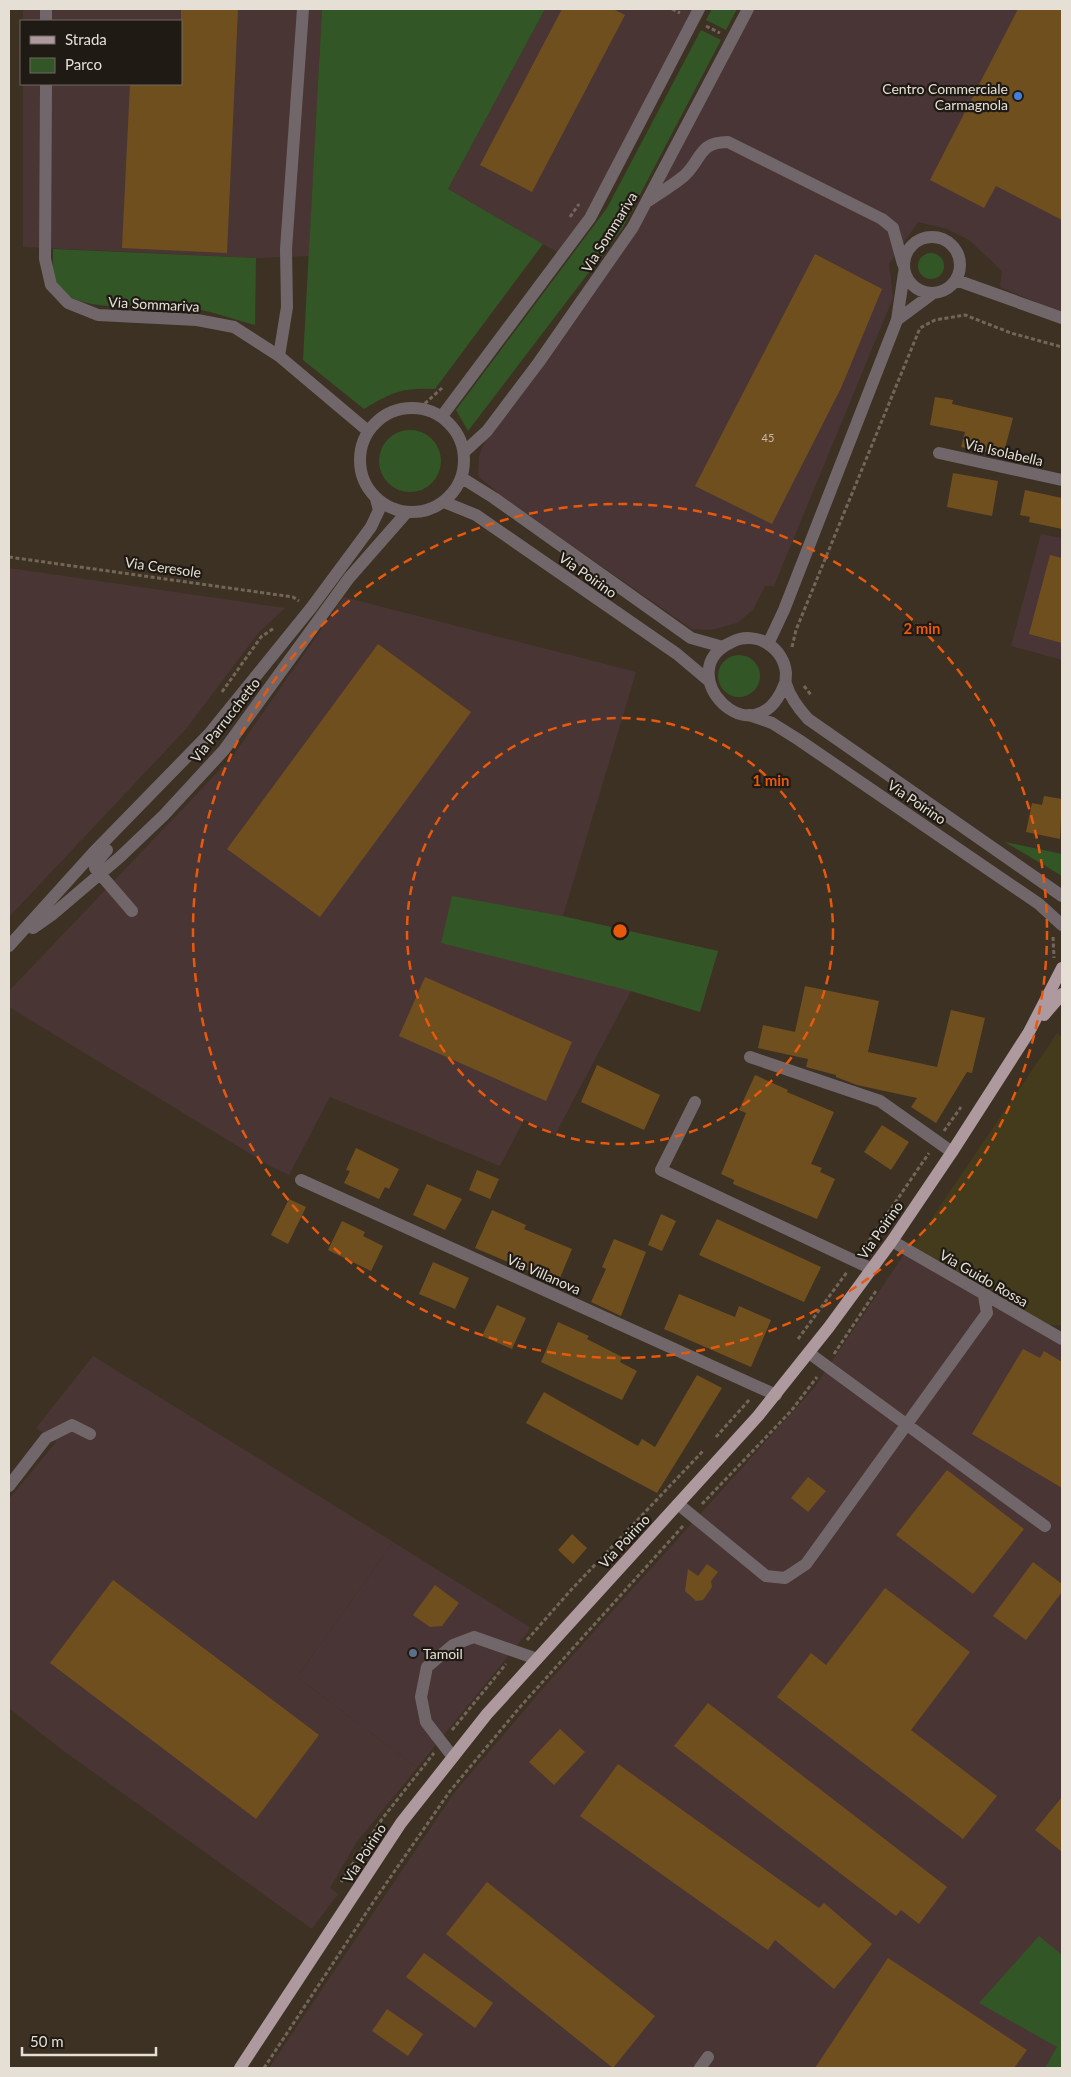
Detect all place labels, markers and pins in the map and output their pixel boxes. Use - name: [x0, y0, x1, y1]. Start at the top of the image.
- place label: Centro Commerciale Carmagnola: [882, 80, 1008, 113]
- marker: Centro Commerciale Carmagnola: [1012, 90, 1024, 102]
- centre of rings: [611, 922, 629, 940]
- place label: Tamoil: [423, 1645, 463, 1662]
- marker: Tamoil: [407, 1647, 419, 1659]

